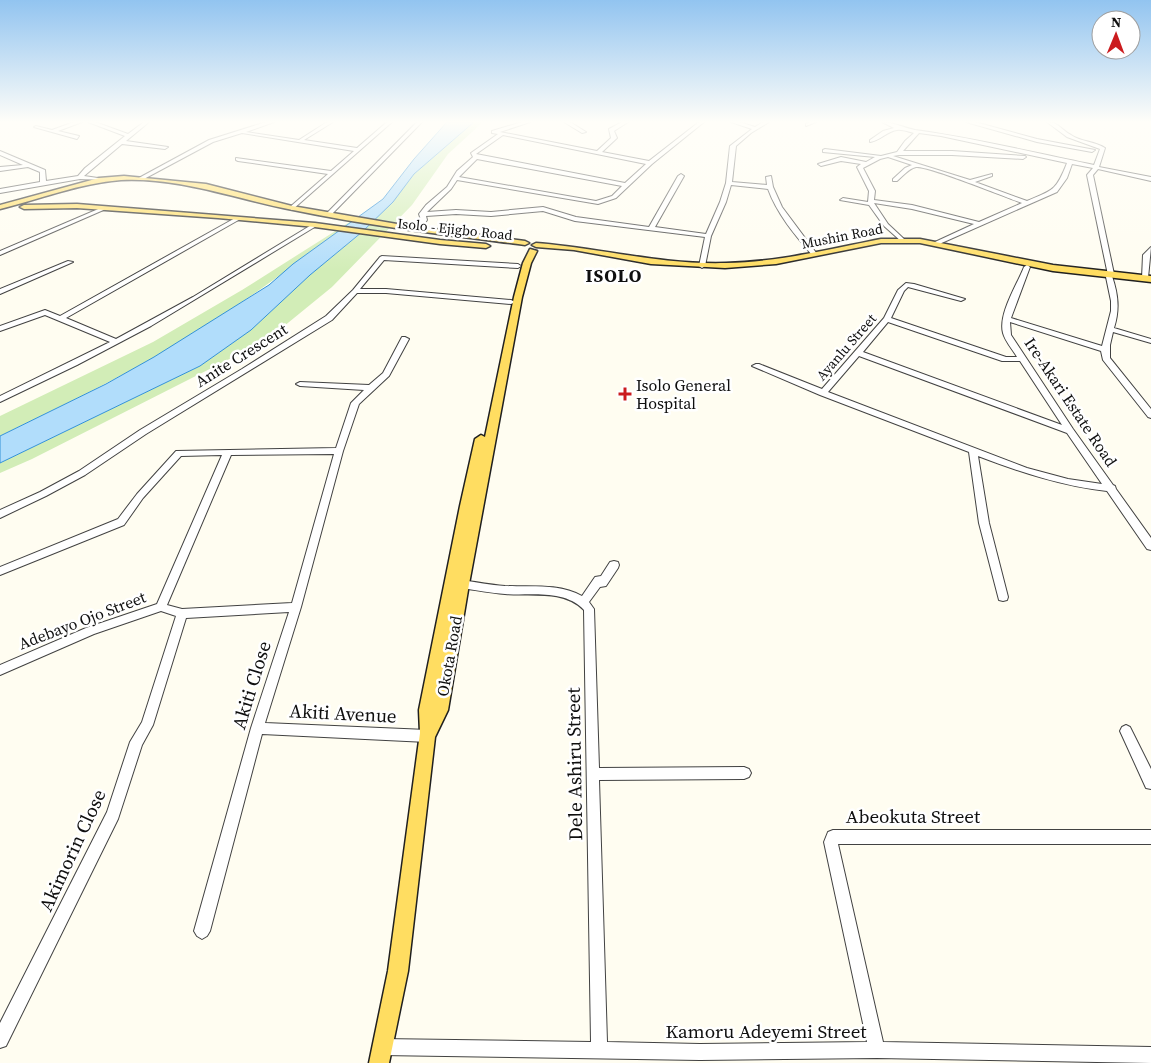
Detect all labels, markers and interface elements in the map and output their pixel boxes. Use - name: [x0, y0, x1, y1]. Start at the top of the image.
- north arrow: [1091, 10, 1141, 60]
- text: N: [1111, 12, 1122, 32]
- street label: Isolo - Ejigbo Road: [396, 213, 514, 245]
- street label: Mushin Road: [800, 218, 884, 254]
- district label: ISOLO: [586, 263, 642, 288]
- street label: Ayanlu Street: [811, 309, 881, 385]
- street label: Anite Crescent: [191, 317, 292, 392]
- street label: Ire-Akari Estate Road: [1020, 333, 1122, 471]
- place label: Isolo General Hospital: [636, 374, 731, 414]
- marker: Isolo General Hospital: [618, 387, 632, 401]
- street label: Adebayo Ojo Street: [15, 585, 150, 654]
- street label: Okota Road: [431, 614, 467, 698]
- street label: Akiti Close: [225, 638, 277, 732]
- street label: Dele Ashiru Street: [560, 686, 588, 841]
- street label: Akiti Avenue: [289, 697, 397, 729]
- street label: Akimorin Close: [32, 785, 112, 915]
- street label: Abeokuta Street: [846, 803, 981, 829]
- street label: Kamoru Adeyemi Street: [665, 1018, 867, 1044]

